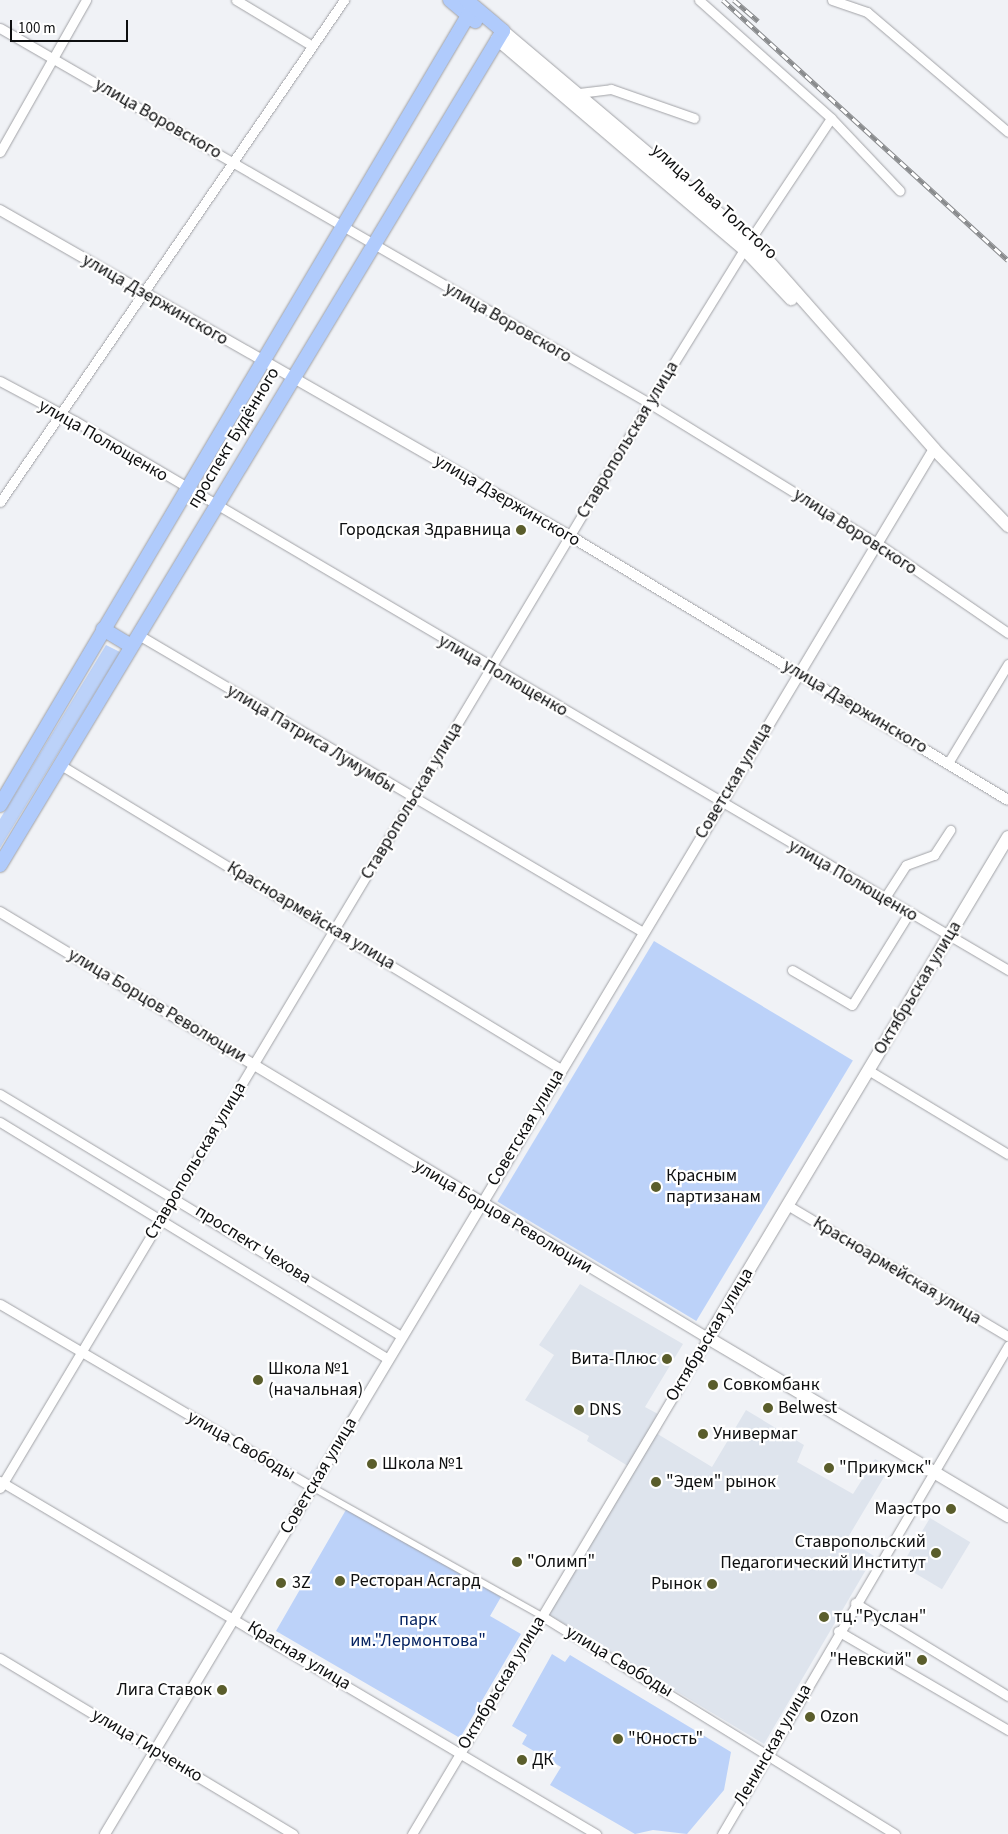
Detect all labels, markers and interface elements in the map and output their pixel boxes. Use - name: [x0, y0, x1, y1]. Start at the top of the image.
- scale bar: [12, 10, 130, 42]
- text: 100 m: [18, 18, 56, 39]
- street label: улица Воровского: [91, 74, 225, 164]
- street label: улица Льва Толстого: [646, 140, 782, 264]
- street label: улица Дзержинского: [78, 249, 232, 351]
- street label: улица Воровского: [441, 278, 575, 368]
- street label: Ставропольская улица: [572, 357, 684, 523]
- street label: проспект Будённого: [183, 364, 285, 512]
- street label: улица Полющенко: [34, 395, 172, 487]
- street label: улица Дзержинского: [430, 450, 584, 552]
- street label: улица Воровского: [789, 484, 921, 580]
- place label: Городская Здравница: [339, 519, 511, 541]
- marker: Городская Здравница: [515, 524, 527, 536]
- street label: улица Полющенко: [434, 630, 572, 722]
- street label: улица Дзержинского: [779, 655, 931, 759]
- street label: улица Патриса Лумумбы: [223, 680, 399, 798]
- street label: Ставропольская улица: [356, 718, 468, 884]
- street label: Советская улица: [691, 719, 777, 843]
- street label: улица Полющенко: [784, 835, 922, 927]
- street label: Красноармейская улица: [223, 857, 399, 975]
- street label: Октябрьская улица: [870, 917, 966, 1059]
- street label: улица Борцов Революции: [64, 944, 250, 1068]
- street label: Советская улица: [483, 1066, 569, 1190]
- street label: Ставропольская улица: [140, 1078, 252, 1244]
- street label: улица Борцов Революции: [410, 1155, 596, 1279]
- place label: Красным партизанам: [666, 1166, 761, 1208]
- marker: Красным партизанам: [650, 1181, 662, 1193]
- street label: проспект Чехова: [191, 1201, 315, 1289]
- street label: Красноармейская улица: [809, 1212, 985, 1330]
- street label: Октябрьская улица: [662, 1264, 758, 1406]
- place label: Вита-Плюс: [571, 1348, 657, 1370]
- marker: Вита-Плюс: [661, 1353, 673, 1365]
- place label: Школа №1 (начальная): [268, 1359, 363, 1402]
- marker: Школа №1 (начальная): [252, 1374, 264, 1386]
- place label: Совкомбанк: [723, 1374, 820, 1396]
- marker: Совкомбанк: [707, 1379, 719, 1391]
- place label: Belwest: [778, 1397, 837, 1419]
- place label: DNS: [589, 1399, 621, 1421]
- marker: Belwest: [762, 1402, 774, 1414]
- marker: DNS: [573, 1404, 585, 1416]
- street label: улица Свободы: [183, 1406, 299, 1486]
- street label: Советская улица: [276, 1414, 362, 1538]
- place label: Универмаг: [713, 1423, 798, 1445]
- marker: Универмаг: [697, 1428, 709, 1440]
- place label: Школа №1: [382, 1453, 463, 1475]
- place label: "Прикумск": [839, 1457, 932, 1479]
- marker: Школа №1: [366, 1458, 378, 1470]
- marker: "Прикумск": [823, 1462, 835, 1474]
- place label: "Эдем" рынок: [666, 1471, 776, 1493]
- marker: "Эдем" рынок: [650, 1476, 662, 1488]
- place label: Маэстро: [875, 1498, 941, 1520]
- marker: Маэстро: [945, 1503, 957, 1515]
- place label: Ставропольский Педагогический Институт: [720, 1532, 926, 1575]
- marker: Ставропольский Педагогический Институт: [930, 1547, 942, 1559]
- place label: "Олимп": [527, 1551, 595, 1573]
- marker: "Олимп": [511, 1556, 523, 1568]
- place label: Ресторан Асгард: [350, 1570, 480, 1592]
- place label: 3Z: [292, 1572, 311, 1594]
- place label: Рынок: [651, 1573, 702, 1595]
- marker: Ресторан Асгард: [334, 1575, 346, 1587]
- marker: 3Z: [274, 1576, 288, 1590]
- marker: Рынок: [706, 1578, 718, 1590]
- place label: тц."Руслан": [834, 1606, 926, 1628]
- park label: парк им."Лермонтова": [350, 1610, 486, 1652]
- marker: тц."Руслан": [818, 1611, 830, 1623]
- street label: Октябрьская улица: [454, 1612, 550, 1754]
- street label: Красная улица: [243, 1617, 355, 1695]
- street label: улица Свободы: [561, 1622, 677, 1702]
- place label: "Невский": [829, 1649, 912, 1671]
- marker: "Невский": [916, 1654, 928, 1666]
- place label: Лига Ставок: [116, 1679, 212, 1701]
- street label: Ленинская улица: [729, 1680, 817, 1810]
- marker: Лига Ставок: [216, 1684, 228, 1696]
- street label: улица Гирченко: [88, 1704, 206, 1788]
- place label: Ozon: [820, 1706, 859, 1728]
- marker: Ozon: [804, 1711, 816, 1723]
- place label: "Юность": [628, 1728, 703, 1750]
- marker: "Юность": [612, 1733, 624, 1745]
- place label: ДК: [532, 1749, 554, 1771]
- marker: ДК: [516, 1754, 528, 1766]

